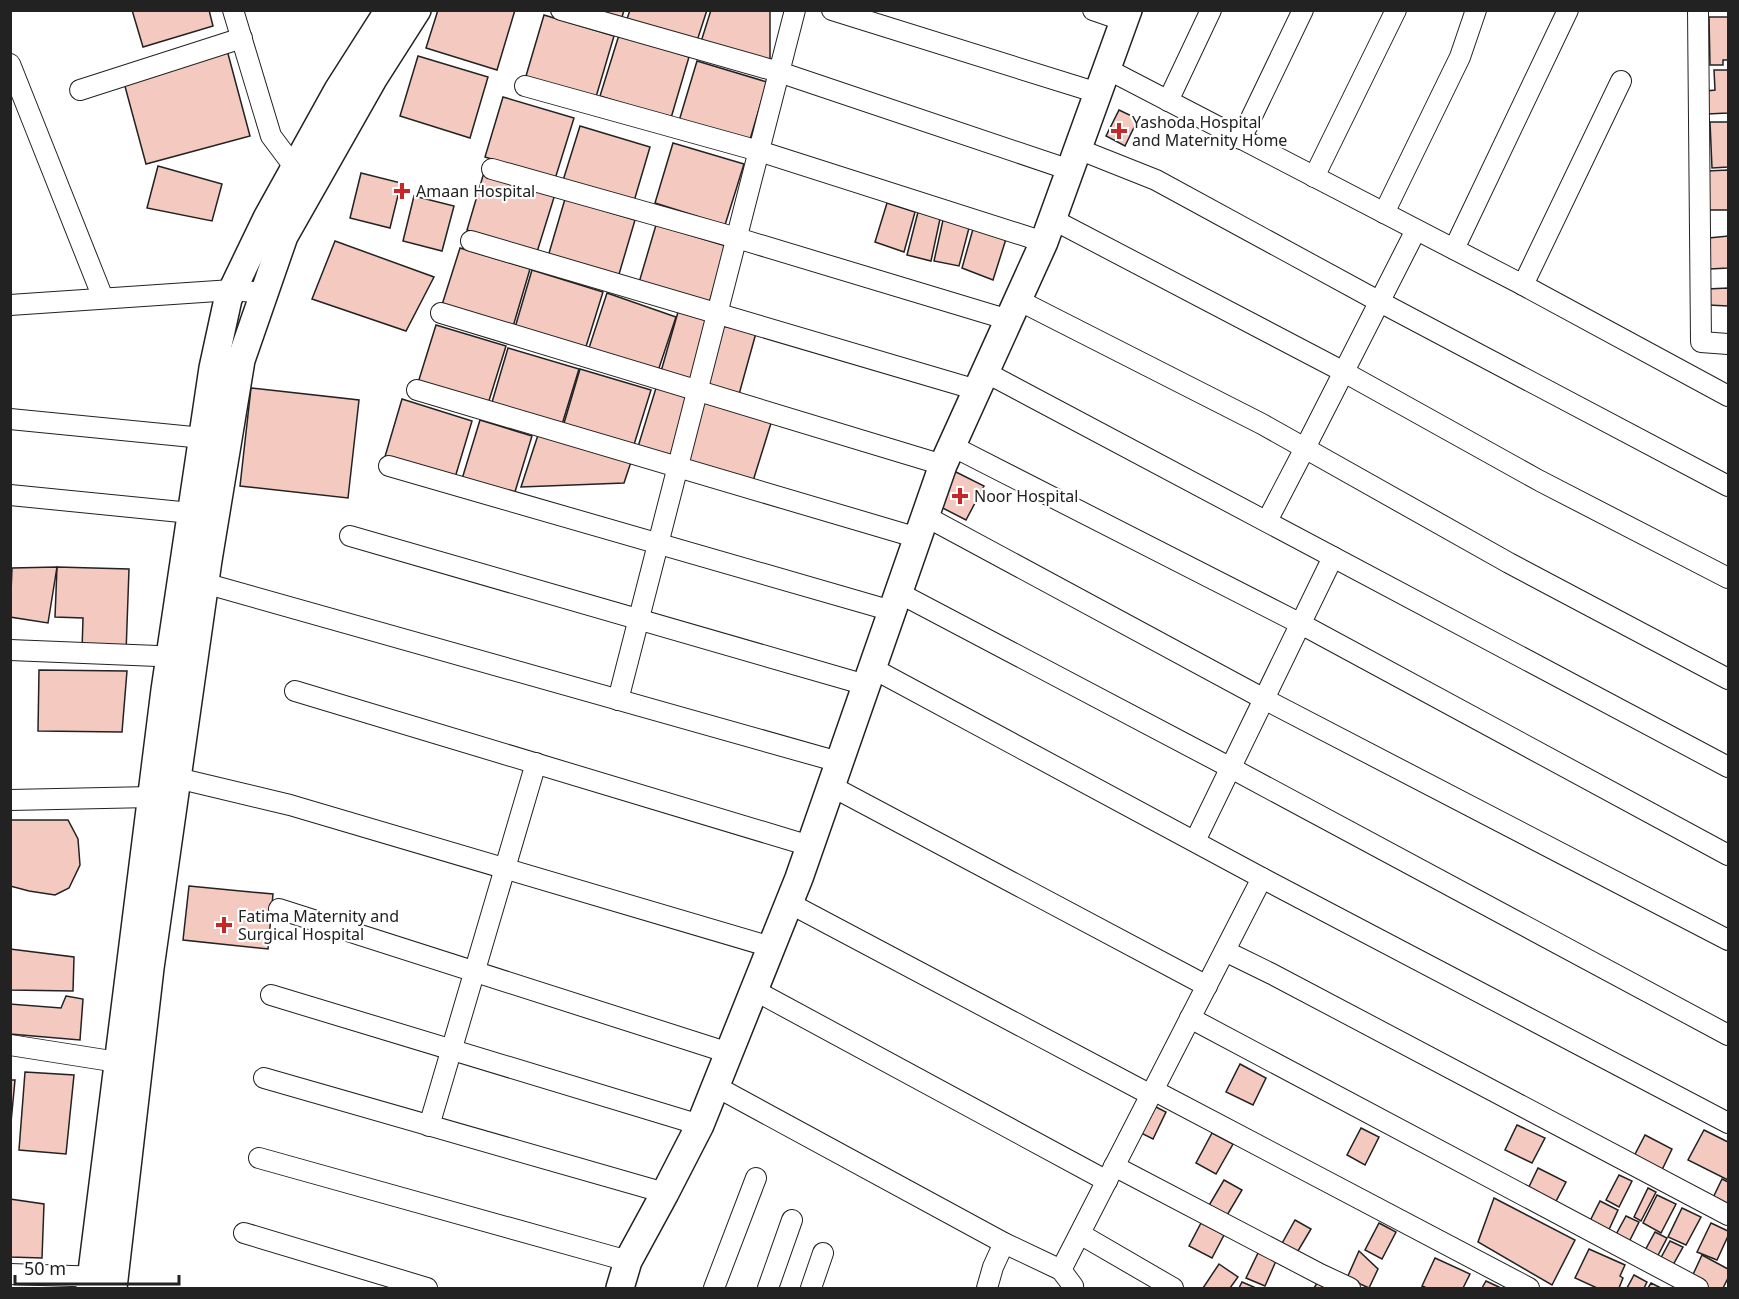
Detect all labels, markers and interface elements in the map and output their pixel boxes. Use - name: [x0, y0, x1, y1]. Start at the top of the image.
- place label: Yashoda Hospital and Maternity Home: [1132, 111, 1287, 151]
- marker: Yashoda Hospital and Maternity Home: [1110, 122, 1128, 140]
- place label: Amaan Hospital: [416, 180, 535, 202]
- marker: Amaan Hospital: [393, 182, 411, 200]
- place label: Noor Hospital: [974, 485, 1078, 507]
- marker: Noor Hospital: [951, 487, 969, 505]
- place label: Fatima Maternity and Surgical Hospital: [238, 905, 399, 945]
- marker: Fatima Maternity and Surgical Hospital: [215, 916, 233, 934]
- scale bar: [15, 1248, 178, 1286]
- text: 50 m: [24, 1256, 66, 1280]

